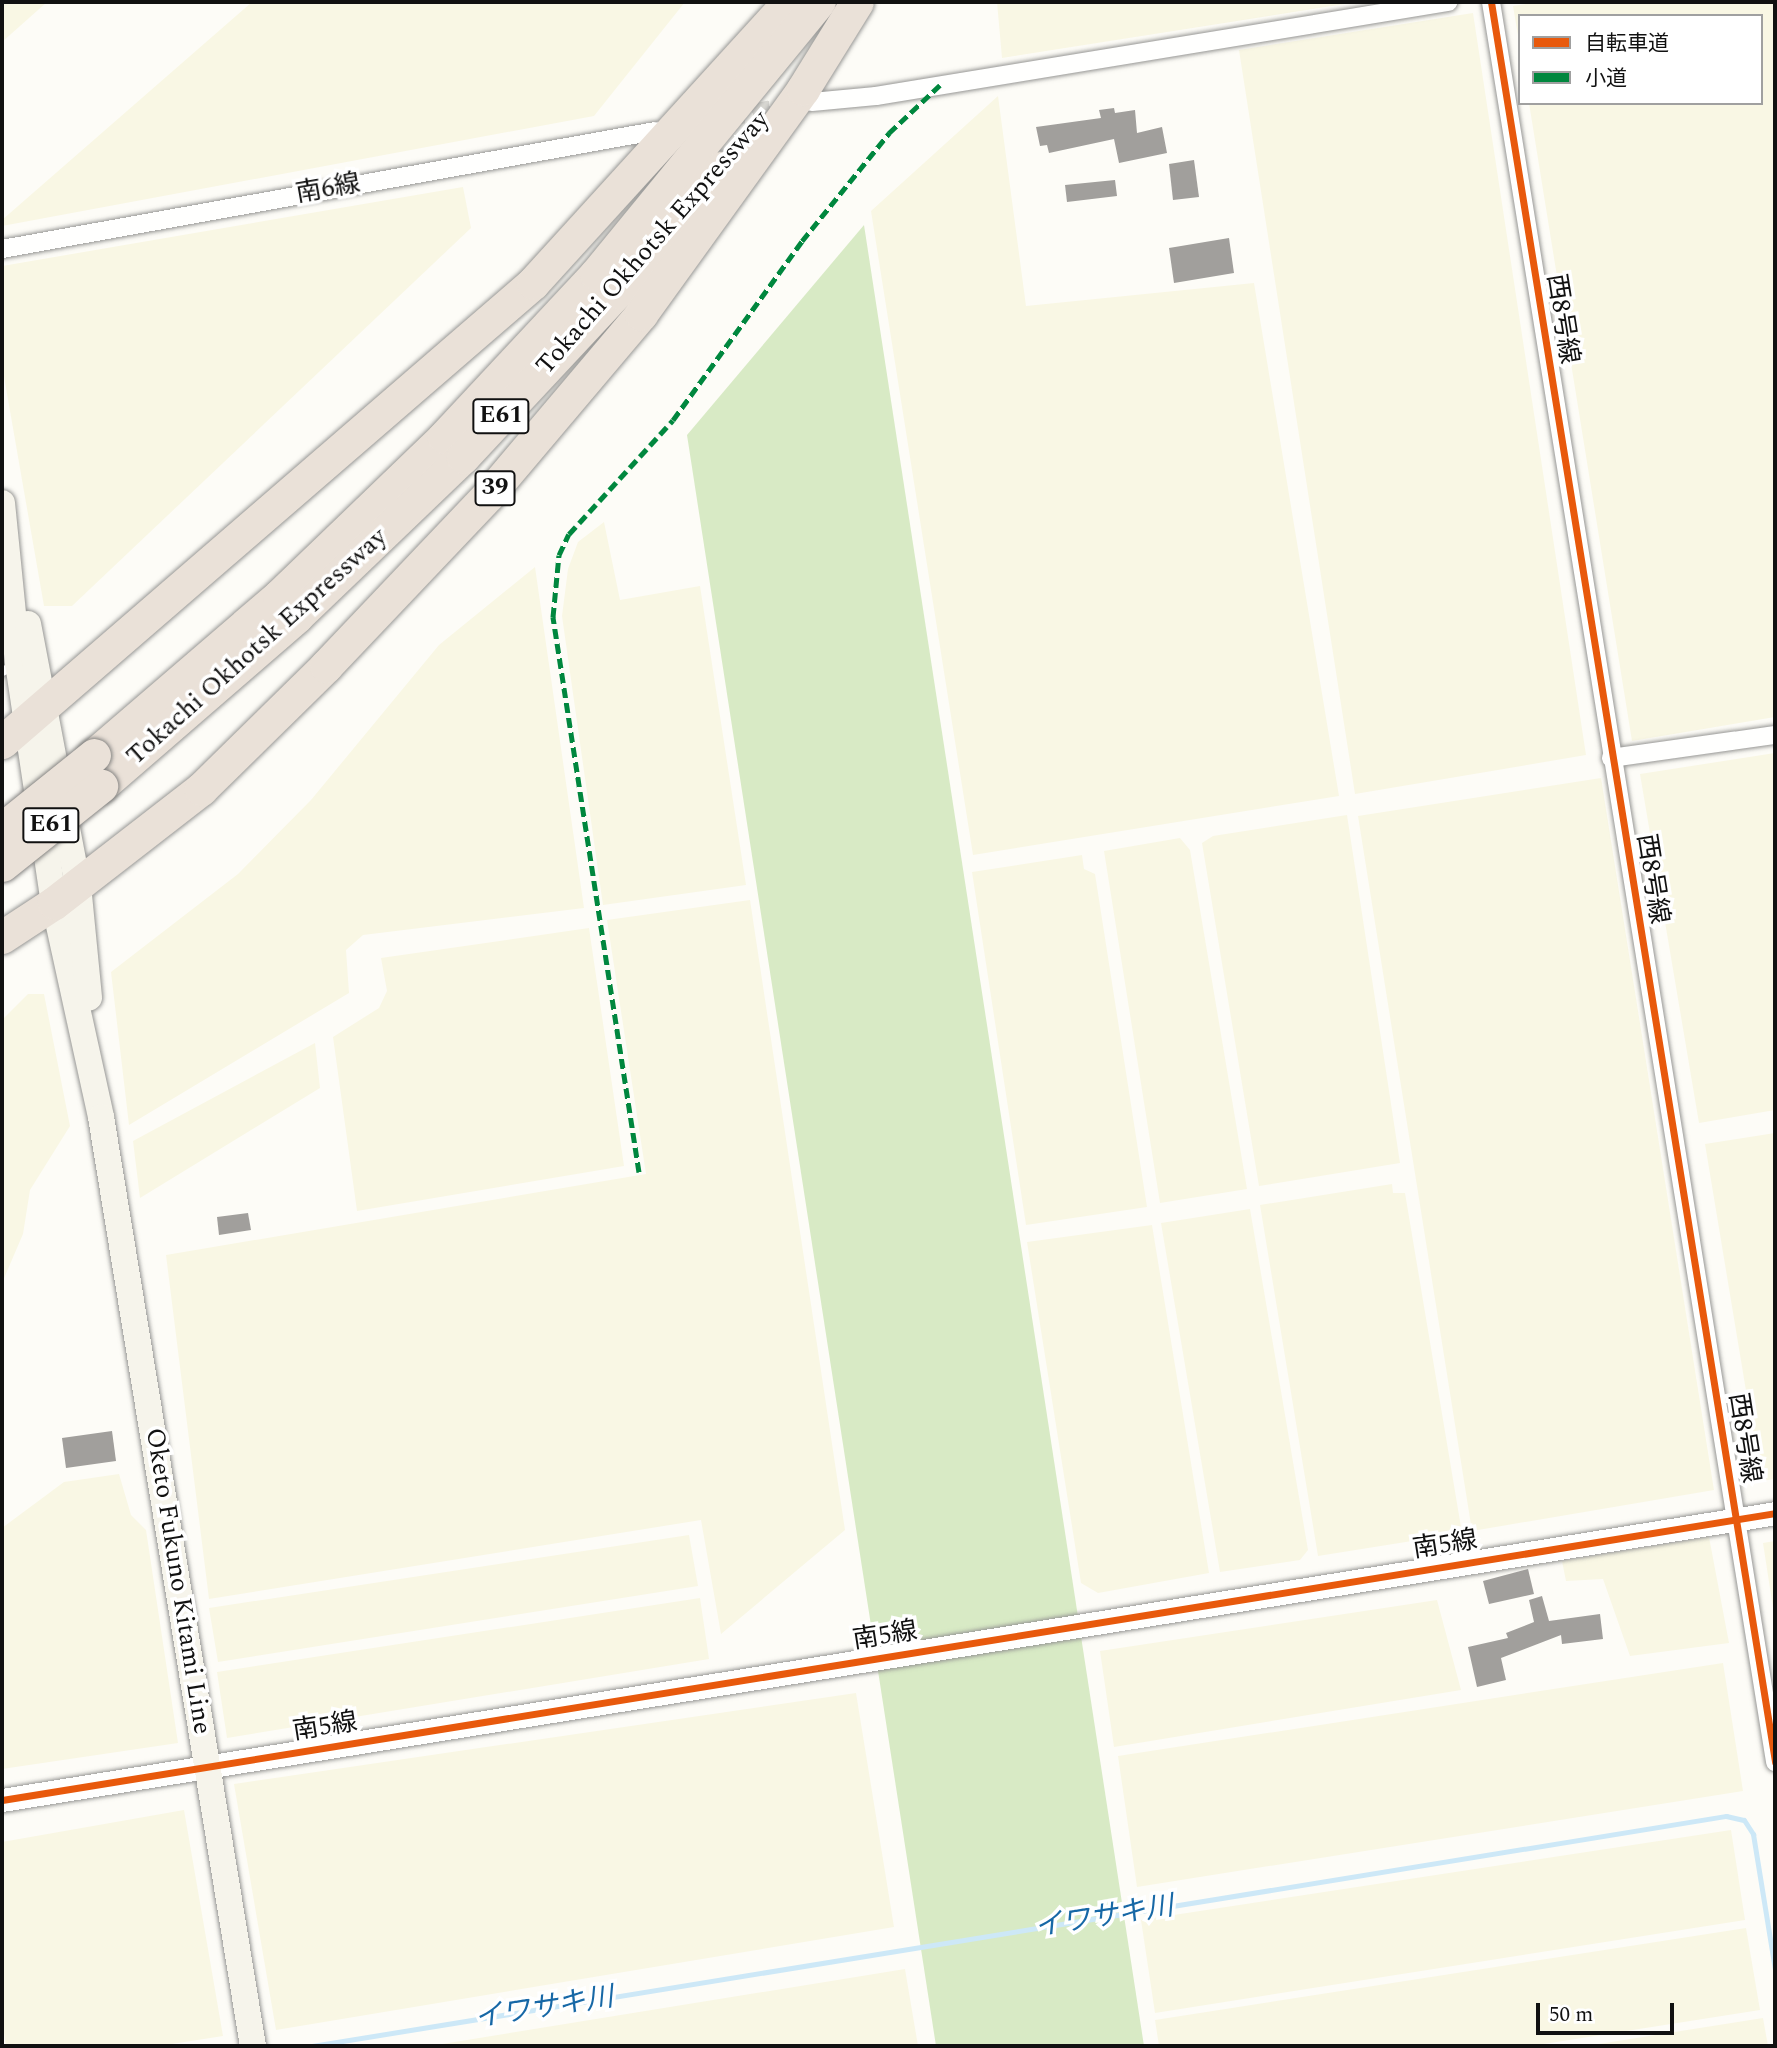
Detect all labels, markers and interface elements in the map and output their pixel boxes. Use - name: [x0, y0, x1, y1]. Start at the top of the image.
- legend: [1518, 14, 1763, 105]
- text: 自転車道: [1585, 28, 1669, 60]
- text: 小道: [1585, 63, 1627, 95]
- street label: Tokachi Okhotsk Expressway: [530, 105, 776, 381]
- street label: 南6線: [293, 168, 363, 210]
- street label: 西8号線: [1539, 272, 1585, 366]
- road number: E61: [471, 396, 531, 436]
- road number: 39: [474, 467, 516, 508]
- street label: Tokachi Okhotsk Expressway: [120, 522, 394, 772]
- road number: E61: [21, 804, 81, 846]
- street label: 西8号線: [1629, 832, 1675, 926]
- street label: 西8号線: [1721, 1391, 1767, 1485]
- street label: Oketo Fukuno Kitami Line: [138, 1426, 218, 1736]
- street label: 南5線: [1410, 1525, 1480, 1565]
- street label: 南5線: [850, 1616, 920, 1656]
- street label: 南5線: [290, 1707, 360, 1747]
- water label: イワサキ川: [1032, 1889, 1176, 1945]
- water label: イワサキ川: [472, 1980, 616, 2036]
- scale bar: [1539, 1988, 1677, 2032]
- text: 50 m: [1549, 1999, 1593, 2031]

